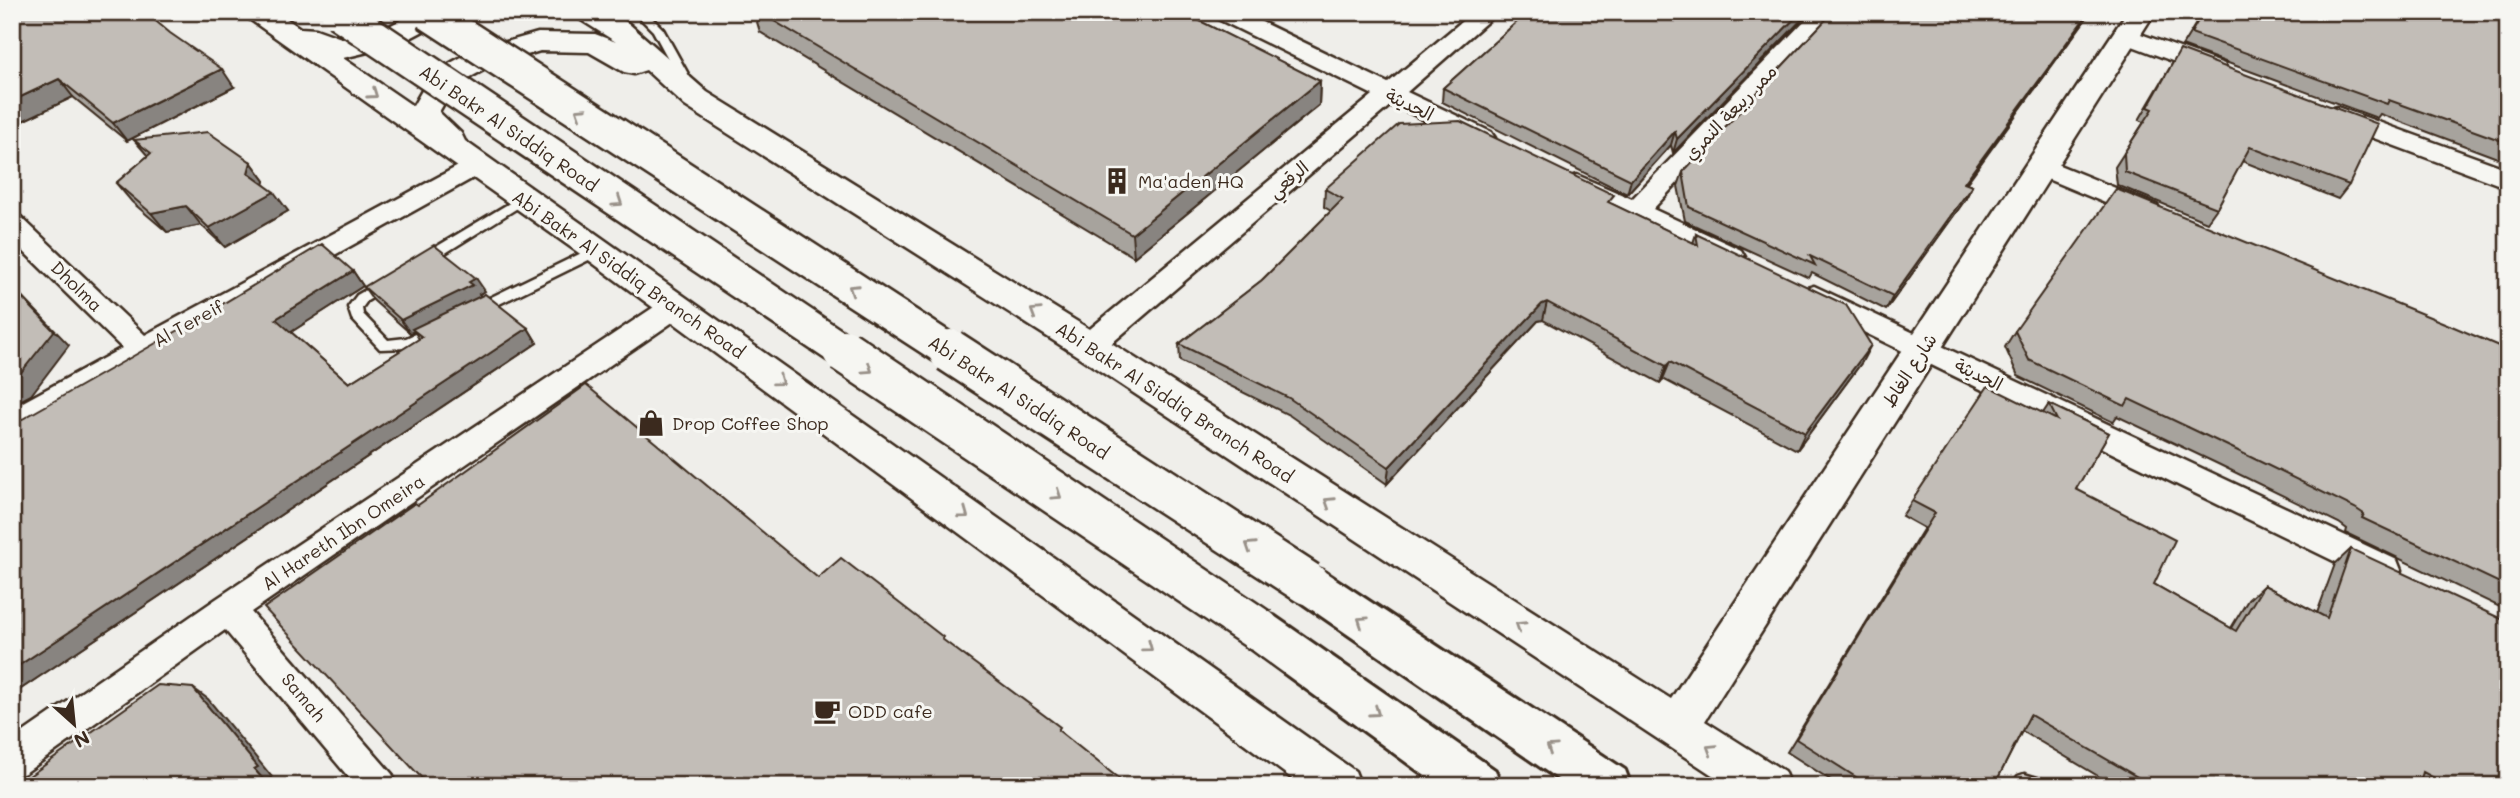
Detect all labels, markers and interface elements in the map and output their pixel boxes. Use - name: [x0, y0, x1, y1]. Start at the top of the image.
- street label: Abi Bakr Al Siddiq Road: [415, 59, 603, 197]
- street label: ممر ربيعة النمري: [1678, 59, 1783, 166]
- street label: الحديثة: [1382, 82, 1438, 126]
- one-way arrow: [365, 86, 378, 98]
- one-way arrow: [575, 108, 588, 120]
- street label: الرقعي: [1263, 155, 1317, 207]
- building icon: Ma'aden HQ: [1102, 166, 1132, 196]
- place label: Ma'aden HQ: [1138, 169, 1244, 193]
- street label: Abi Bakr Al Siddiq Branch Road: [508, 184, 750, 364]
- one-way arrow: [610, 193, 623, 206]
- street label: Dholma: [46, 255, 108, 317]
- one-way arrow: [848, 284, 861, 297]
- street label: Al Tereif: [149, 293, 228, 352]
- one-way arrow: [1030, 307, 1043, 320]
- street label: Abi Bakr Al Siddiq Branch Road: [1052, 316, 1298, 488]
- street label: شارع الغاط: [1876, 328, 1943, 412]
- street label: Abi Bakr Al Siddiq Road: [924, 330, 1114, 464]
- street label: الحديثة: [1951, 352, 2007, 396]
- one-way arrow: [860, 361, 873, 373]
- one-way arrow: [771, 373, 784, 385]
- shop icon: Drop Coffee Shop: [636, 408, 666, 438]
- place label: Drop Coffee Shop: [672, 411, 829, 435]
- street label: Al Hareth Ibn Omeira: [257, 469, 429, 595]
- one-way arrow: [1050, 487, 1063, 500]
- one-way arrow: [1324, 497, 1337, 510]
- one-way arrow: [956, 506, 968, 518]
- one-way arrow: [1244, 542, 1257, 555]
- one-way arrow: [1357, 616, 1370, 629]
- one-way arrow: [1514, 621, 1527, 634]
- one-way arrow: [1140, 639, 1153, 652]
- street label: Samah: [276, 667, 332, 727]
- north arrow: [38, 690, 108, 760]
- cafe icon: ODD cafe: [812, 696, 842, 726]
- place label: ODD cafe: [848, 699, 933, 723]
- one-way arrow: [1367, 704, 1380, 717]
- text: N: [70, 725, 94, 754]
- one-way arrow: [1546, 743, 1559, 756]
- one-way arrow: [1705, 745, 1718, 758]

